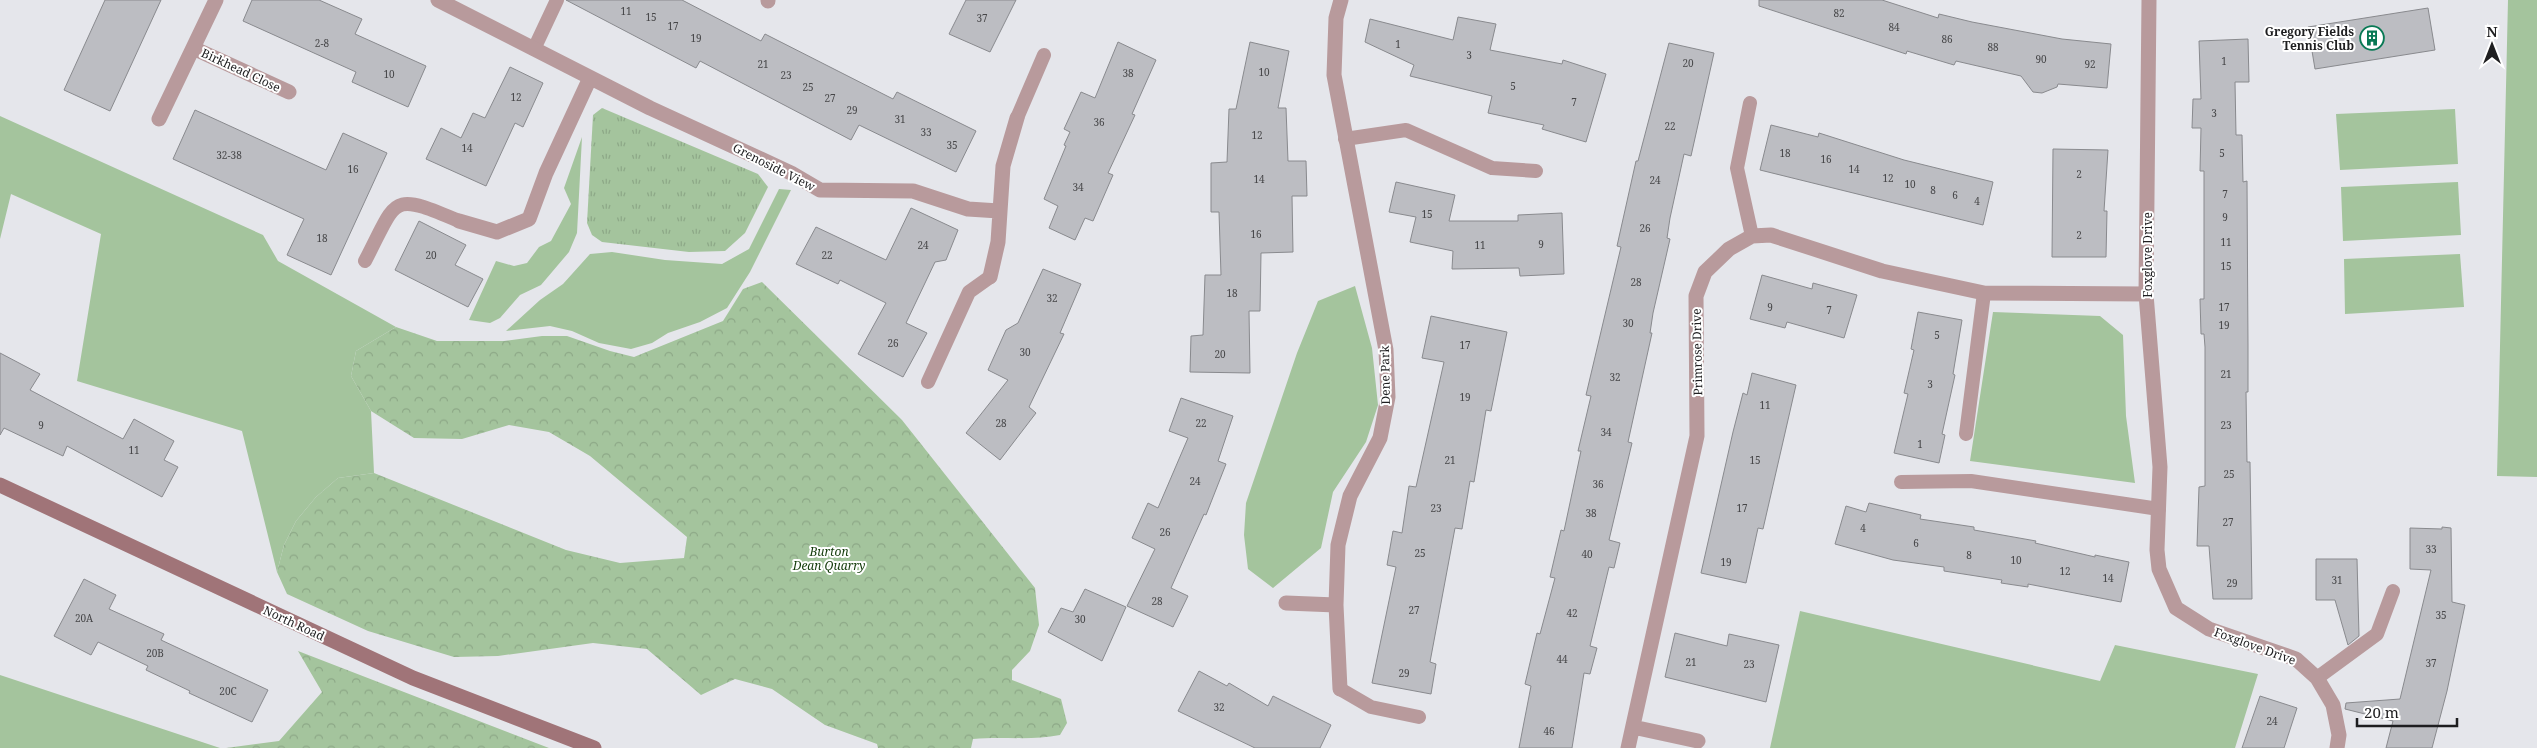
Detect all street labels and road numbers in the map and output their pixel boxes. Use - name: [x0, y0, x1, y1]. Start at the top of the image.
- street label: Birkhead Close: [199, 44, 283, 96]
- street label: Grenoside View: [730, 139, 819, 195]
- street label: Foxglove Drive: [2139, 212, 2156, 298]
- street label: Primrose Drive: [1688, 308, 1706, 396]
- street label: Dene Park: [1376, 344, 1394, 405]
- street label: North Road: [261, 601, 328, 645]
- street label: Foxglove Drive: [2212, 623, 2298, 669]

